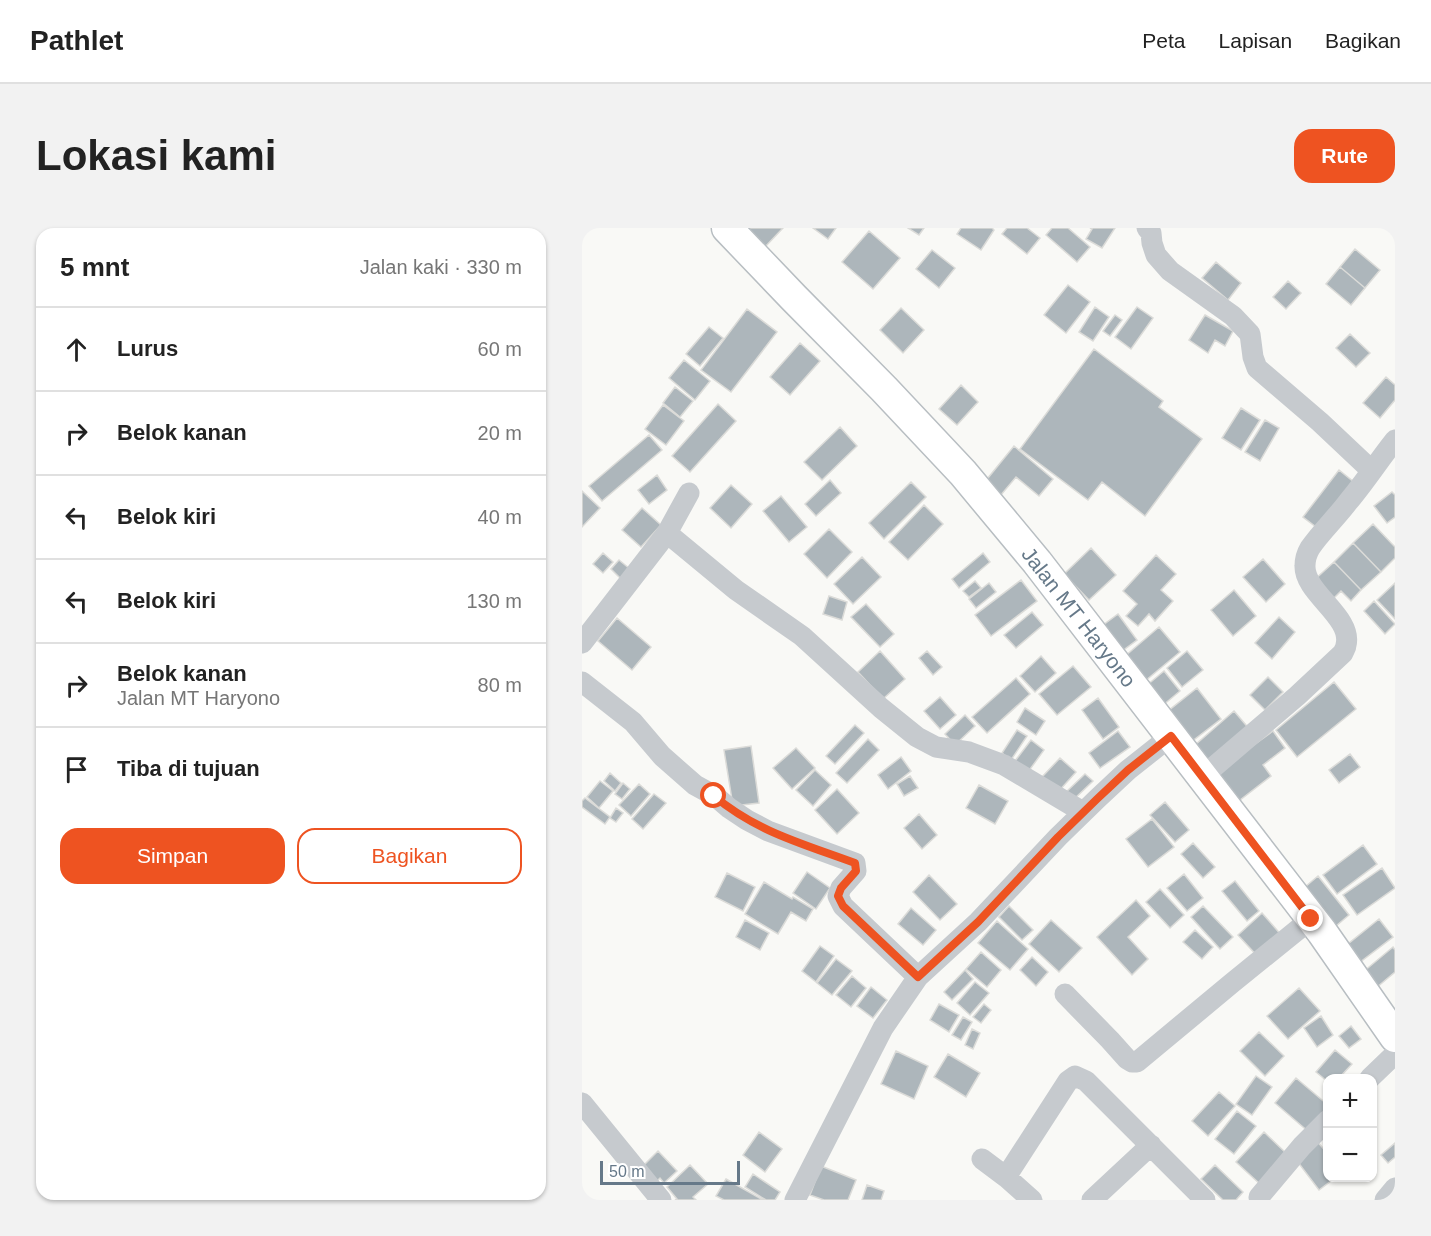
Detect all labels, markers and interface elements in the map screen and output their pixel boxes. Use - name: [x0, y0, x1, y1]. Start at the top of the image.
- text: Pathlet: [30, 25, 123, 56]
- text: Peta: [1142, 29, 1186, 52]
- text: Lapisan: [1219, 29, 1292, 52]
- text: Bagikan: [1325, 29, 1401, 52]
- button: Rute: [1294, 129, 1395, 183]
- text: Lokasi kami: [36, 132, 276, 179]
- text: 5 mnt: [60, 252, 129, 282]
- text: Jalan kaki · 330 m: [360, 256, 522, 278]
- icon: ahead: [60, 333, 93, 366]
- text: Lurus: [117, 336, 178, 361]
- text: 60 m: [478, 338, 522, 360]
- icon: right: [60, 417, 93, 450]
- text: Belok kanan: [117, 420, 247, 445]
- text: 20 m: [478, 422, 522, 444]
- icon: left: [60, 501, 93, 534]
- text: Belok kiri: [117, 504, 216, 529]
- text: 40 m: [478, 506, 522, 528]
- street label: Jalan MT Haryono: [1017, 542, 1141, 692]
- icon: left: [60, 585, 93, 618]
- text: Belok kiri: [117, 588, 216, 613]
- text: 130 m: [466, 590, 522, 612]
- text: Belok kanan: [117, 661, 247, 686]
- icon: right: [60, 669, 93, 702]
- text: 80 m: [478, 674, 522, 696]
- text: Jalan MT Haryono: [117, 687, 280, 709]
- icon: arrive: [60, 753, 93, 786]
- text: Tiba di tujuan: [117, 756, 260, 781]
- route start: [700, 782, 726, 808]
- button: Simpan: [60, 828, 285, 884]
- button: Bagikan: [297, 828, 522, 884]
- route end: [1297, 905, 1323, 931]
- map controls: [1323, 1074, 1377, 1182]
- button: +: [1323, 1074, 1377, 1128]
- button: −: [1323, 1128, 1377, 1182]
- scale bar: [600, 1158, 740, 1186]
- text: 50 m: [609, 1163, 645, 1180]

